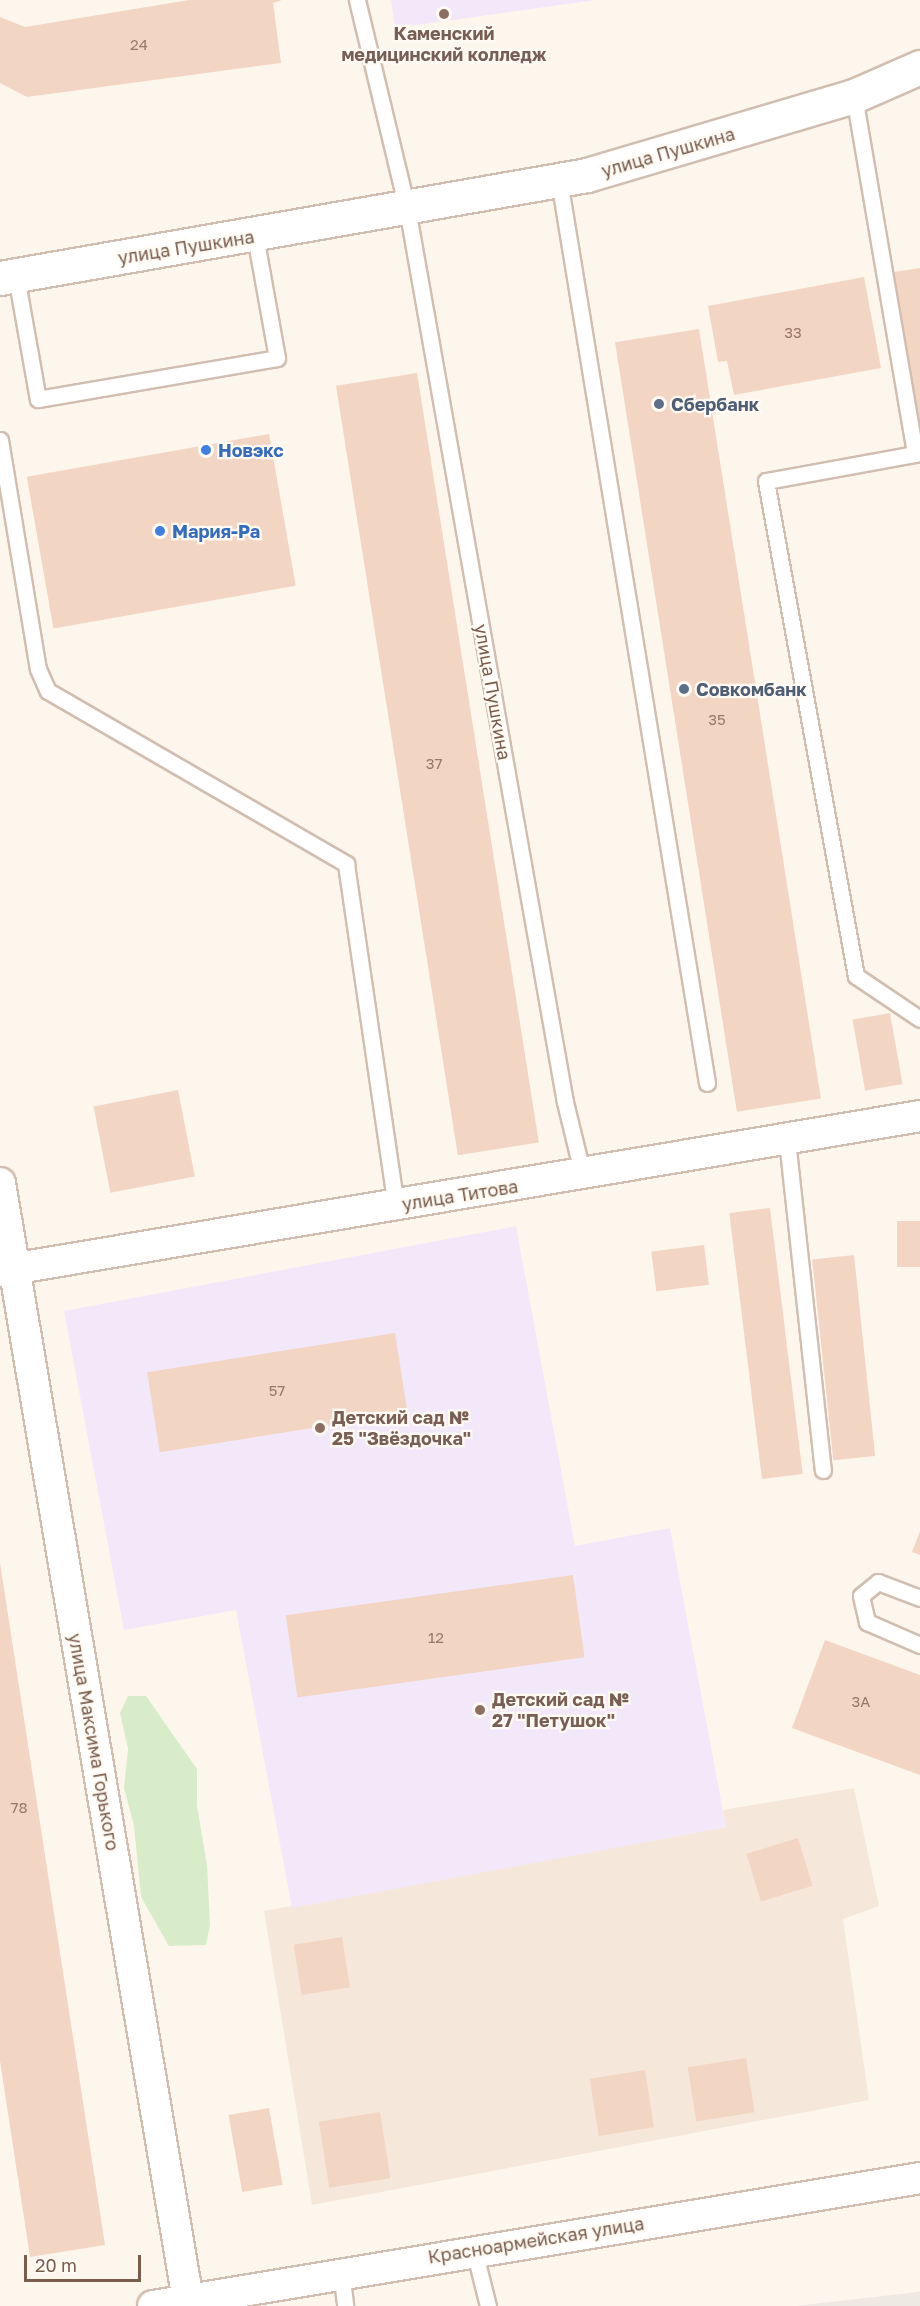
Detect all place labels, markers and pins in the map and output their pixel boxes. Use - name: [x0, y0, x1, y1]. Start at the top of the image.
- marker: Каменский медицинский колледж: [437, 7, 451, 21]
- place label: Каменский медицинский колледж: [341, 23, 547, 66]
- place label: Сбербанк: [671, 393, 759, 415]
- marker: Сбербанк: [652, 397, 666, 411]
- place label: Новэкс: [218, 439, 284, 461]
- marker: Новэкс: [199, 443, 213, 457]
- place label: Мария-Ра: [172, 520, 260, 542]
- marker: Мария-Ра: [153, 524, 167, 538]
- place label: Совкомбанк: [696, 678, 807, 700]
- marker: Совкомбанк: [677, 682, 691, 696]
- place label: Детский сад № 25 "Звёздочка": [332, 1407, 471, 1450]
- marker: Детский сад № 25 "Звёздочка": [313, 1421, 327, 1435]
- place label: Детский сад № 27 "Петушок": [492, 1689, 629, 1732]
- marker: Детский сад № 27 "Петушок": [473, 1703, 487, 1717]

